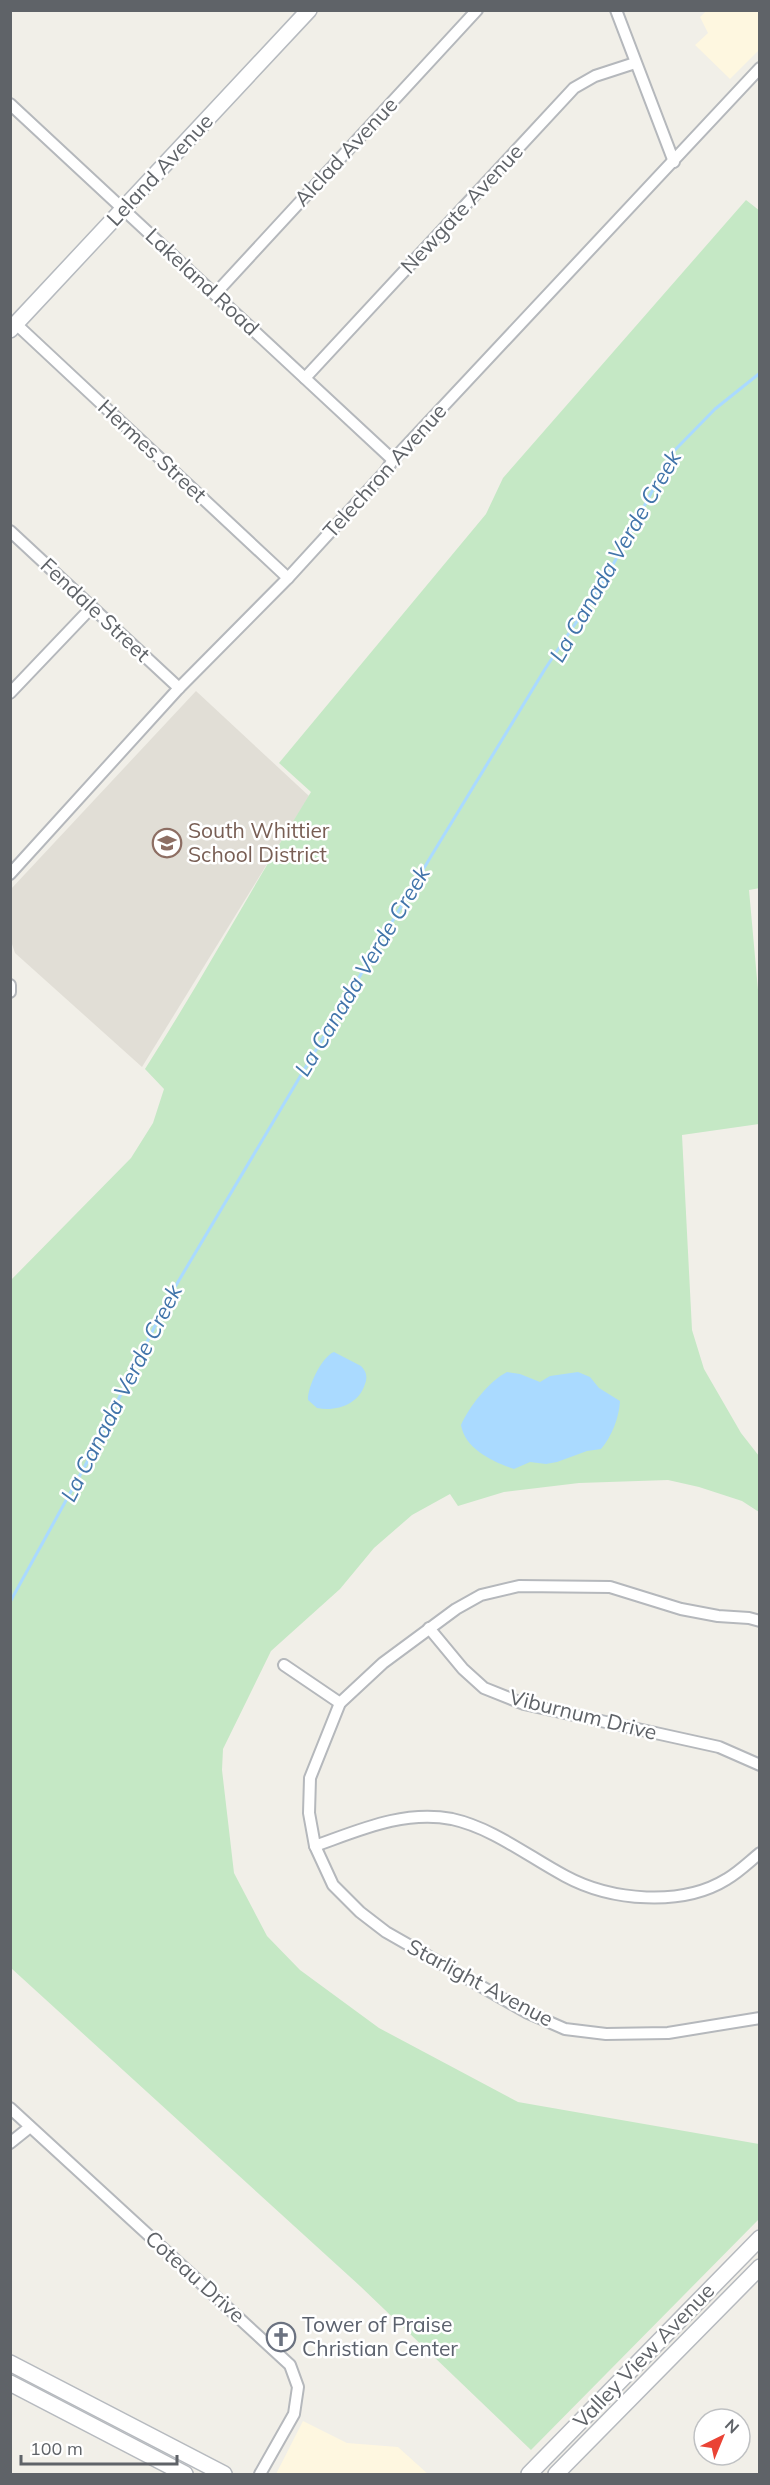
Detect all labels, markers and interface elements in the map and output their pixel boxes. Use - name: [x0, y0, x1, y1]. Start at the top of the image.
- street label: Alclad Avenue: [288, 91, 402, 211]
- street label: Leland Avenue: [101, 108, 218, 231]
- street label: Newgate Avenue: [395, 138, 528, 278]
- street label: Lakeland Road: [141, 222, 265, 340]
- street label: Hermes Street: [93, 393, 212, 507]
- street label: Telechron Avenue: [317, 398, 451, 543]
- water label: La Canada Verde Creek: [543, 444, 687, 667]
- street label: Fendale Street: [36, 552, 156, 667]
- place label: South Whittier School District: [188, 817, 330, 867]
- school or university icon: South Whittier School District: [151, 827, 183, 859]
- water label: La Canada Verde Creek: [288, 860, 436, 1081]
- water label: La Canada Verde Creek: [54, 1279, 188, 1506]
- street label: Viburnum Drive: [507, 1683, 660, 1745]
- street label: Starlight Avenue: [403, 1933, 558, 2032]
- street label: Coteau Drive: [140, 2225, 251, 2328]
- street label: Valley View Avenue: [567, 2277, 719, 2433]
- place label: Tower of Praise Christian Center: [302, 2311, 458, 2361]
- church icon: Tower of Praise Christian Center: [265, 2321, 297, 2353]
- north arrow: [692, 2407, 752, 2467]
- text: N: [721, 2415, 743, 2437]
- scale bar: [21, 2428, 177, 2466]
- text: 100 m: [30, 2437, 83, 2460]

